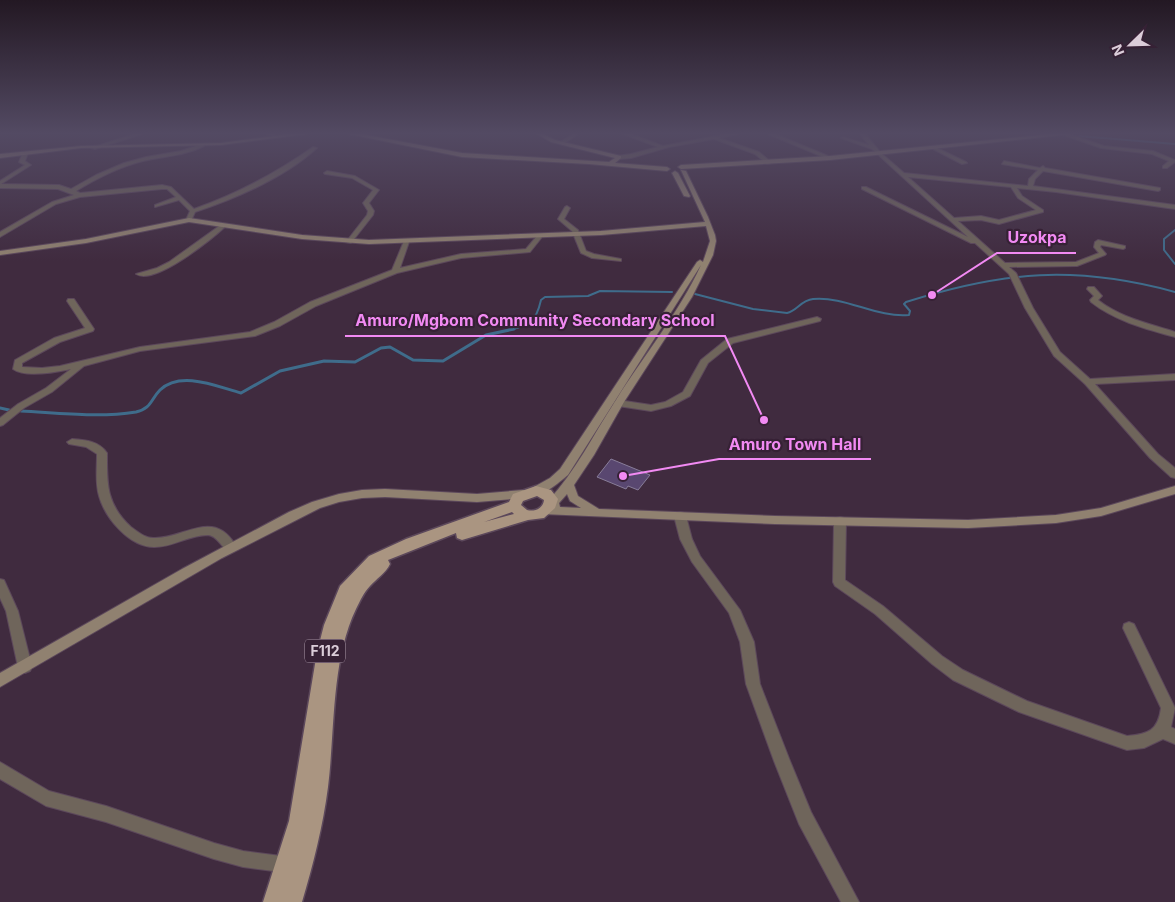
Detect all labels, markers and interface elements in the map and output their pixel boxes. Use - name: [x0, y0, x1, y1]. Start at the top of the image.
- north arrow: [1105, 20, 1155, 70]
- text: N: [1108, 42, 1127, 59]
- callout: Uzokpa: [997, 222, 1076, 253]
- text: Uzokpa: [1007, 227, 1067, 247]
- callout: Amuro/Mgbom Community Secondary School: [345, 305, 725, 336]
- text: Amuro/Mgbom Community Secondary School: [355, 310, 715, 330]
- callout: Amuro Town Hall: [719, 428, 871, 459]
- text: Amuro Town Hall: [729, 434, 861, 454]
- road number: F112: [305, 640, 345, 662]

